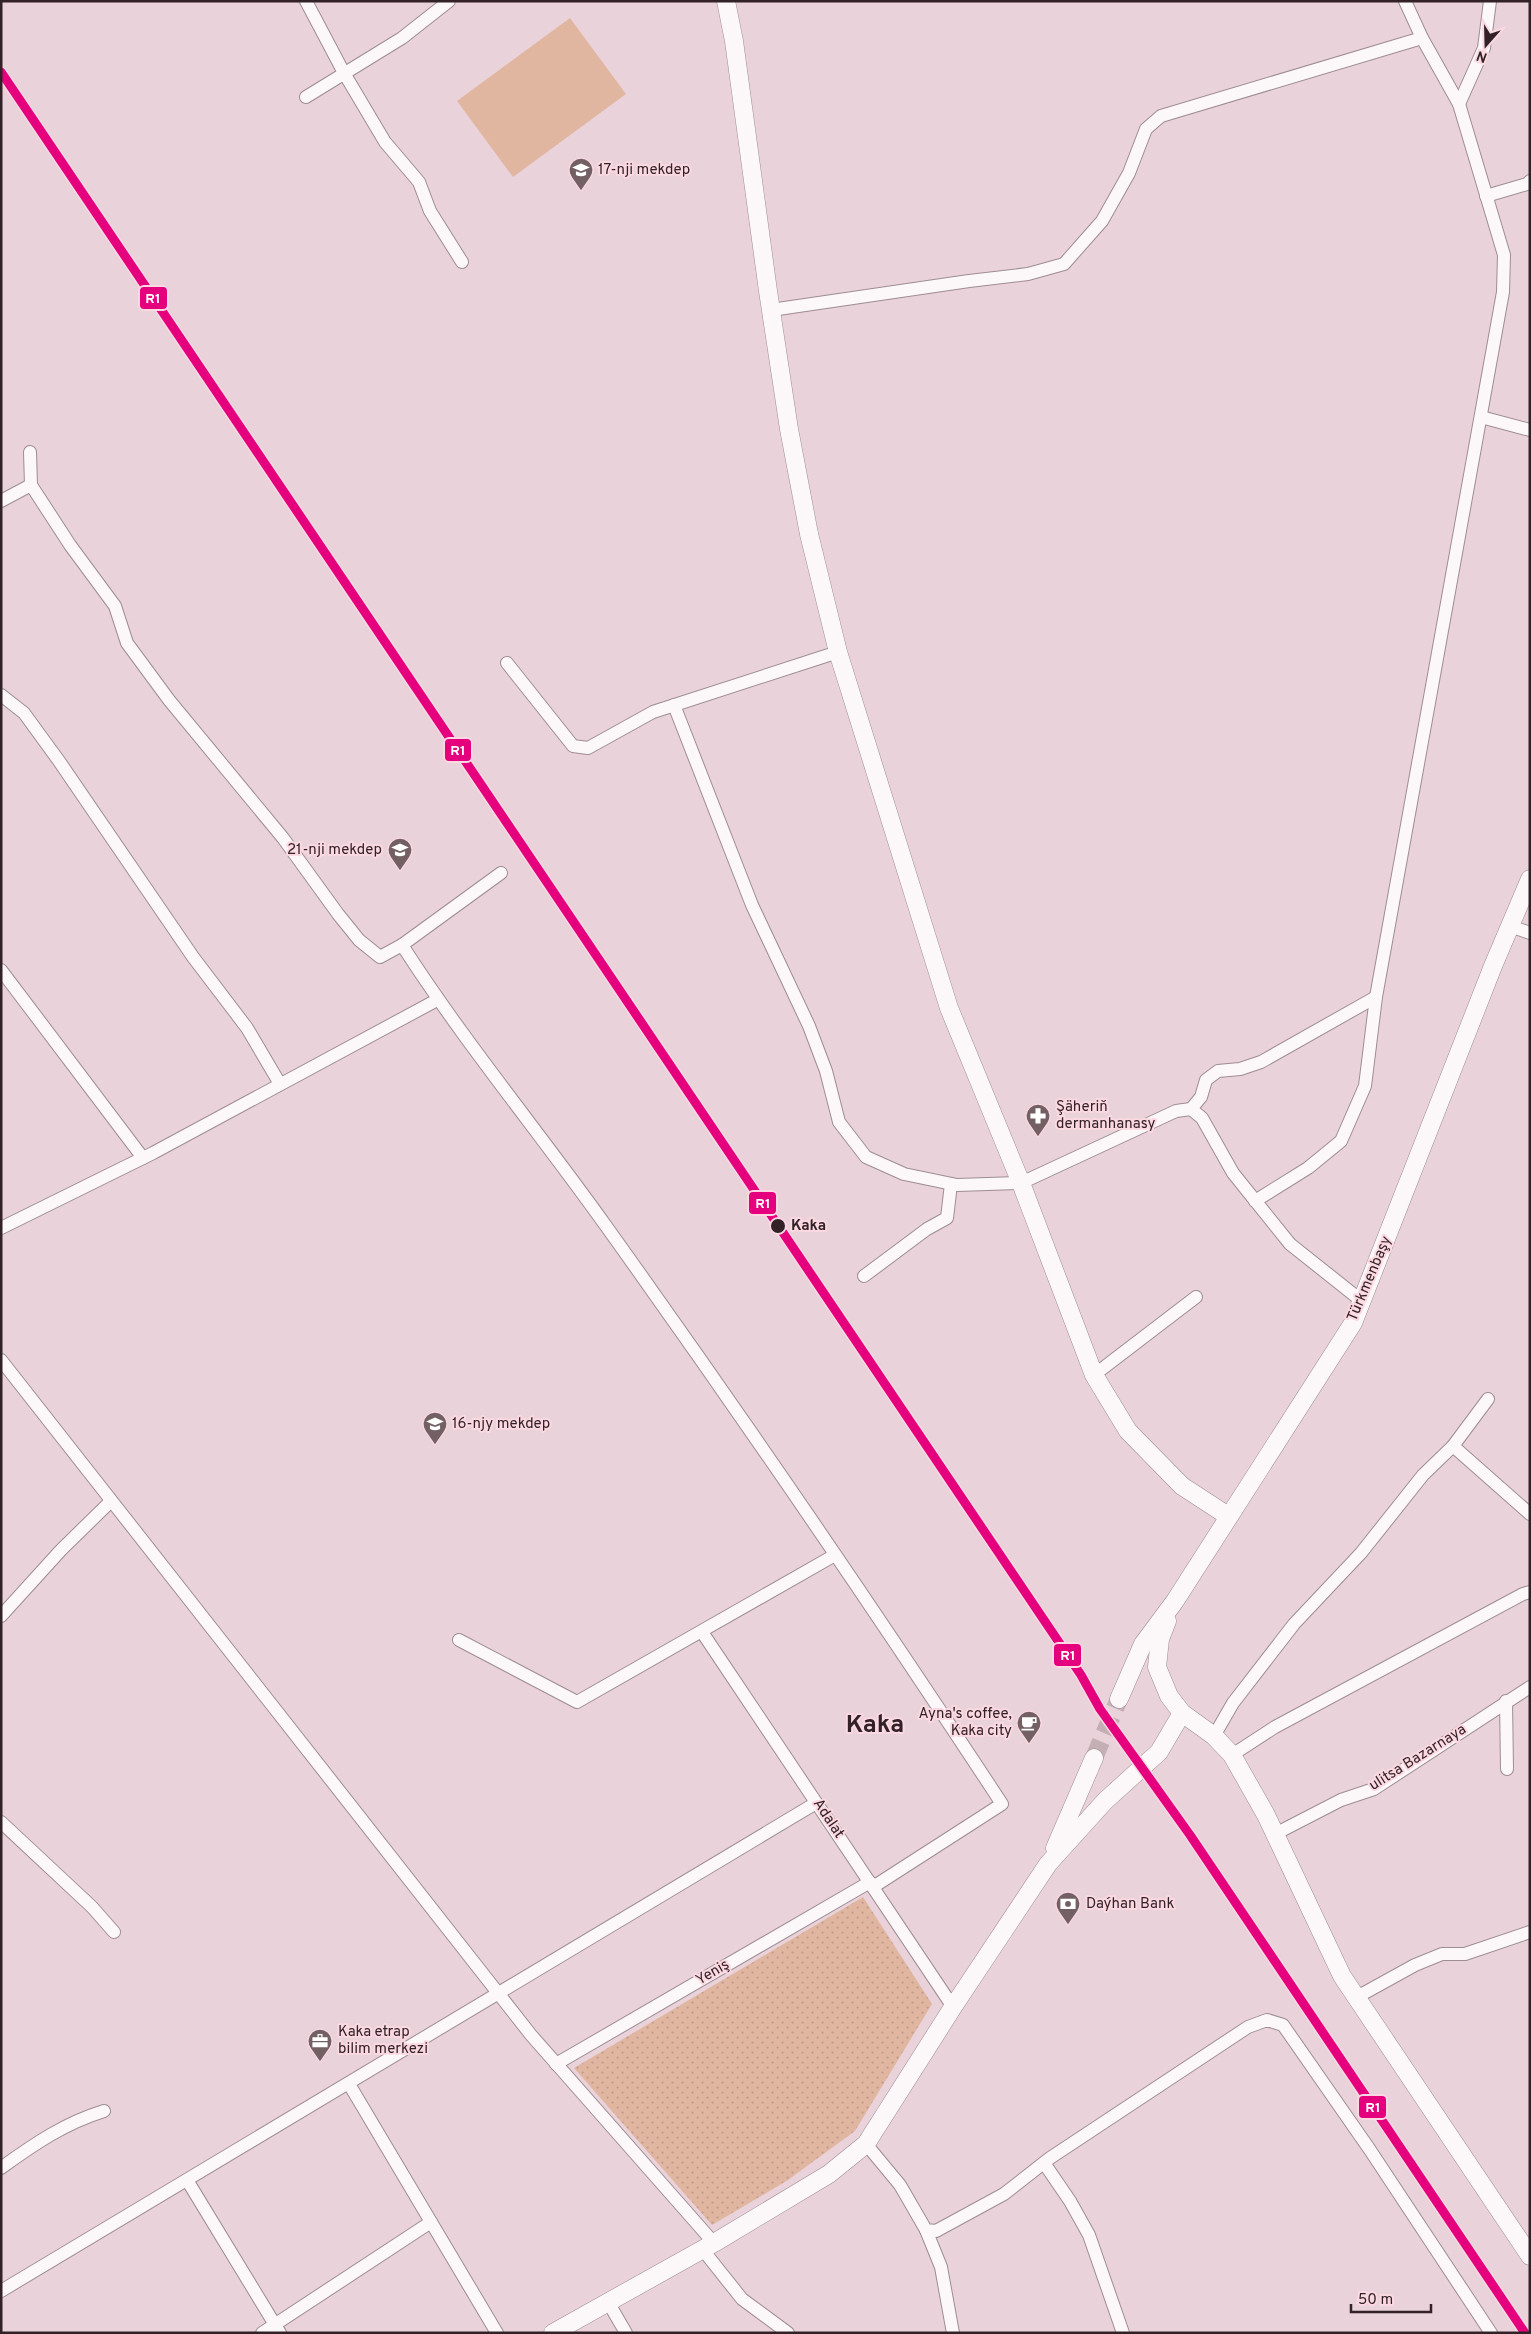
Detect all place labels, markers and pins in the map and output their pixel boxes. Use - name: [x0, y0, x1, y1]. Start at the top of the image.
- school or university icon: 17-nji mekdep: [568, 157, 594, 191]
- place label: 17-nji mekdep: [598, 161, 690, 180]
- school or university icon: 21-nji mekdep: [387, 837, 413, 871]
- place label: 21-nji mekdep: [287, 841, 382, 860]
- place label: Şäheriň dermanhanasy: [1056, 1098, 1156, 1134]
- pharmacy icon: Şäheriň dermanhanasy: [1025, 1103, 1051, 1137]
- marker: Kaka: [769, 1217, 787, 1235]
- place label: Kaka: [791, 1217, 826, 1236]
- school or university icon: 16-njy mekdep: [422, 1411, 448, 1445]
- place label: 16-njy mekdep: [452, 1415, 550, 1434]
- place label: Ayna's coffee, Kaka city: [918, 1705, 1012, 1741]
- cafe icon: Ayna's coffee, Kaka city: [1016, 1710, 1042, 1744]
- bank icon: Daýhan Bank: [1055, 1891, 1081, 1925]
- place label: Daýhan Bank: [1086, 1895, 1175, 1914]
- place label: Kaka etrap bilim merkezi: [338, 2023, 428, 2059]
- office icon: Kaka etrap bilim merkezi: [307, 2028, 333, 2062]

